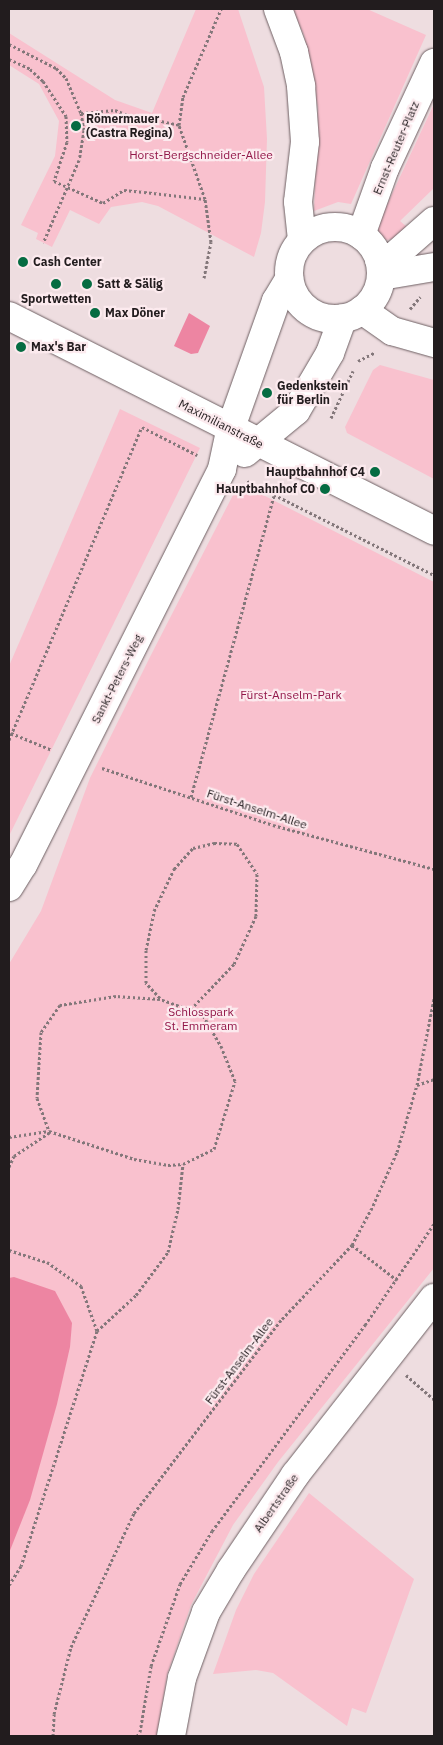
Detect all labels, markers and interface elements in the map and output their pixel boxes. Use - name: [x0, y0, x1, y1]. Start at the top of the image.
- street label: Ernst-Reuter-Platz: [370, 99, 422, 197]
- place label: Römermauer (Castra Regina): [86, 112, 172, 140]
- marker: Römermauer (Castra Regina): [70, 120, 82, 132]
- park label: Horst-Bergschneider-Allee: [129, 148, 273, 162]
- place label: Cash Center: [33, 255, 102, 269]
- marker: Cash Center: [17, 256, 29, 268]
- place label: Satt & Sälig: [97, 277, 163, 291]
- marker: Sportwetten: [50, 278, 62, 290]
- marker: Satt & Sälig: [81, 278, 93, 290]
- place label: Sportwetten: [21, 292, 91, 306]
- place label: Max Döner: [105, 306, 165, 320]
- marker: Max Döner: [89, 307, 101, 319]
- place label: Max's Bar: [31, 340, 86, 354]
- marker: Max's Bar: [15, 341, 27, 353]
- place label: Gedenkstein für Berlin: [277, 379, 348, 407]
- marker: Gedenkstein für Berlin: [261, 387, 273, 399]
- street label: Maximilianstraße: [176, 396, 266, 452]
- place label: Hauptbahnhof C4: [266, 465, 365, 479]
- marker: Hauptbahnhof C4: [369, 466, 381, 478]
- place label: Hauptbahnhof C0: [216, 482, 315, 496]
- marker: Hauptbahnhof C0: [319, 483, 331, 495]
- street label: Sankt-Peters-Weg: [88, 632, 146, 726]
- park label: Fürst-Anselm-Park: [240, 688, 342, 702]
- street label: Fürst-Anselm-Allee: [205, 786, 309, 832]
- park label: Schlosspark St. Emmeram: [164, 1005, 238, 1033]
- street label: Fürst-Anselm-Allee: [202, 1315, 276, 1407]
- street label: Albertstraße: [251, 1471, 301, 1535]

